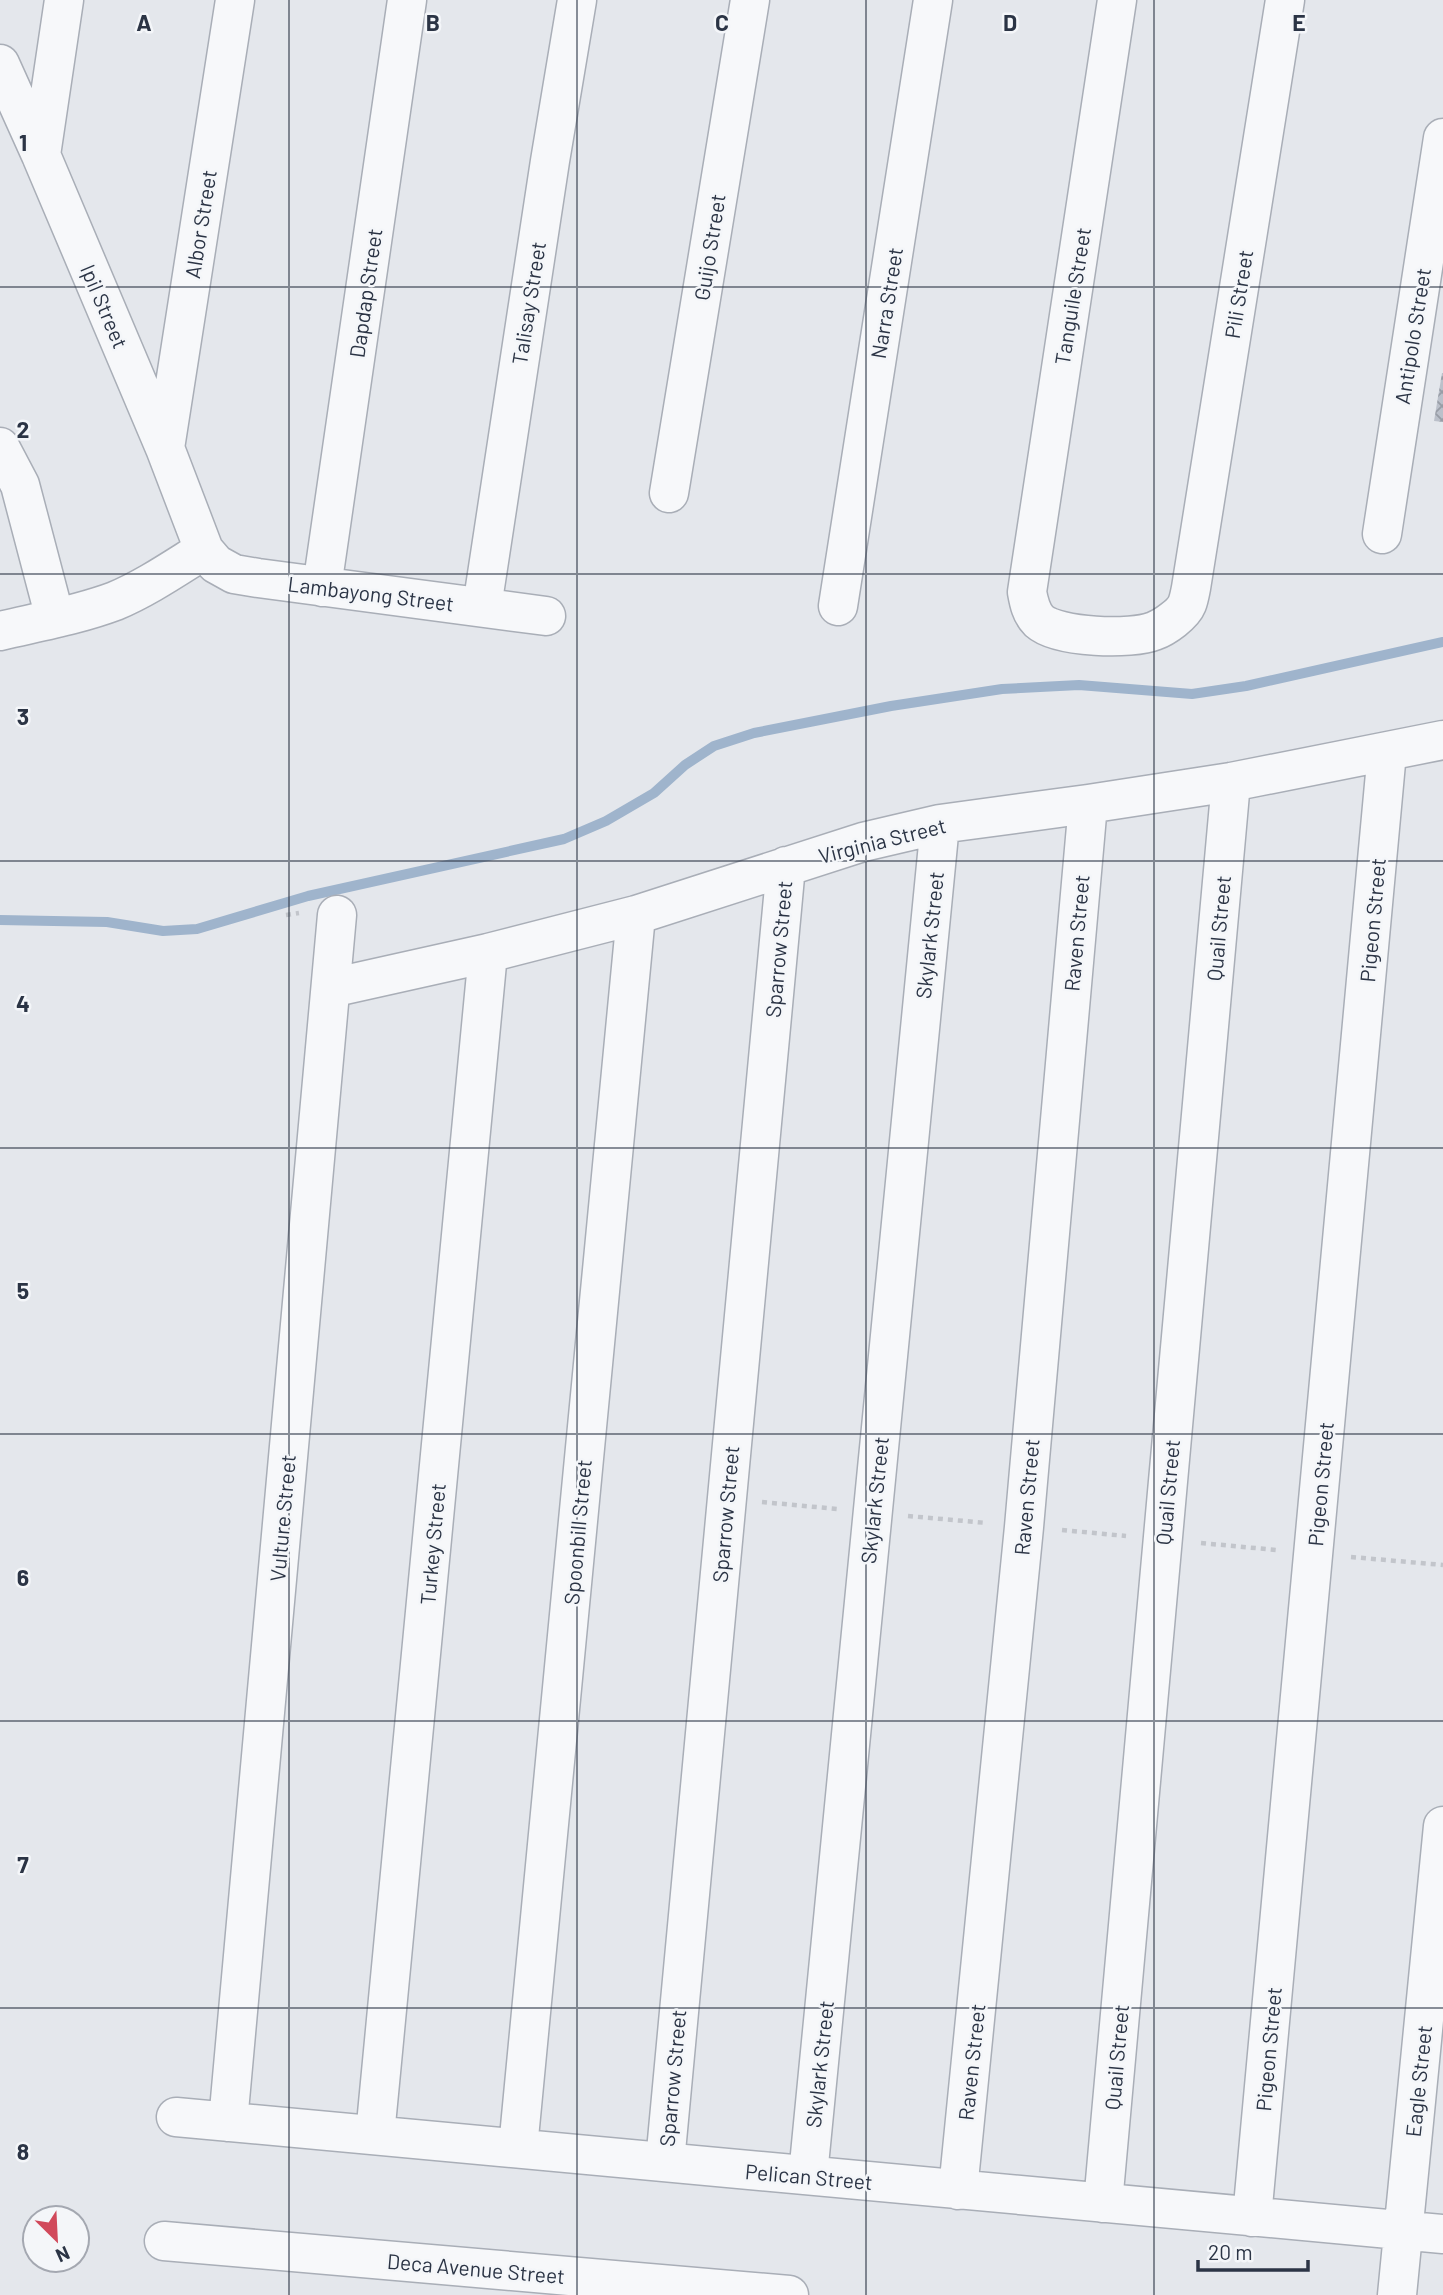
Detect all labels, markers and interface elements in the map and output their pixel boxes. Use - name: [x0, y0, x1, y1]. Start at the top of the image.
- text: A: [136, 8, 152, 36]
- text: B: [426, 8, 440, 36]
- text: C: [715, 8, 729, 36]
- text: D: [1003, 8, 1017, 36]
- text: E: [1292, 8, 1306, 36]
- text: 1: [19, 128, 27, 156]
- street label: Albor Street: [179, 168, 221, 280]
- street label: Guijo Street: [688, 192, 730, 302]
- street label: Tanguile Street: [1049, 225, 1095, 367]
- street label: Dapdap Street: [344, 227, 386, 359]
- street label: Talisay Street: [506, 240, 550, 366]
- street label: Narra Street: [865, 246, 907, 360]
- street label: Pili Street: [1219, 248, 1257, 340]
- street label: Ipil Street: [76, 260, 134, 352]
- street label: Antipolo Street: [1389, 266, 1435, 406]
- text: 2: [17, 415, 29, 443]
- street label: Lambayong Street: [287, 570, 455, 616]
- text: 3: [17, 702, 29, 730]
- street label: Virginia Street: [816, 812, 948, 868]
- street label: Pigeon Street: [1354, 857, 1390, 983]
- street label: Skylark Street: [910, 870, 948, 1000]
- street label: Raven Street: [1058, 874, 1094, 992]
- street label: Quail Street: [1201, 874, 1235, 982]
- street label: Sparrow Street: [760, 879, 796, 1019]
- text: 4: [16, 989, 30, 1017]
- text: 5: [17, 1276, 29, 1304]
- street label: Pigeon Street: [1302, 1421, 1338, 1547]
- street label: Skylark Street: [855, 1435, 893, 1565]
- street label: Raven Street: [1008, 1438, 1044, 1556]
- street label: Quail Street: [1150, 1438, 1184, 1546]
- street label: Sparrow Street: [707, 1444, 743, 1584]
- street label: Vulture Street: [264, 1453, 300, 1583]
- street label: Spoonbill Street: [558, 1458, 596, 1606]
- street label: Turkey Street: [414, 1482, 450, 1606]
- text: 6: [17, 1563, 29, 1591]
- text: 7: [17, 1850, 29, 1878]
- street label: Pigeon Street: [1250, 1986, 1286, 2112]
- street label: Skylark Street: [800, 1999, 838, 2129]
- street label: Raven Street: [952, 2002, 990, 2122]
- street label: Quail Street: [1099, 2003, 1133, 2111]
- street label: Sparrow Street: [654, 2008, 690, 2148]
- street label: Eagle Street: [1400, 2024, 1436, 2138]
- text: 8: [17, 2137, 29, 2165]
- street label: Pelican Street: [744, 2158, 874, 2194]
- north arrow: [21, 2204, 91, 2274]
- scale bar: [1198, 2228, 1308, 2272]
- text: 20 m: [1208, 2239, 1253, 2264]
- text: N: [53, 2242, 74, 2268]
- street label: Deca Avenue Street: [386, 2248, 566, 2288]

